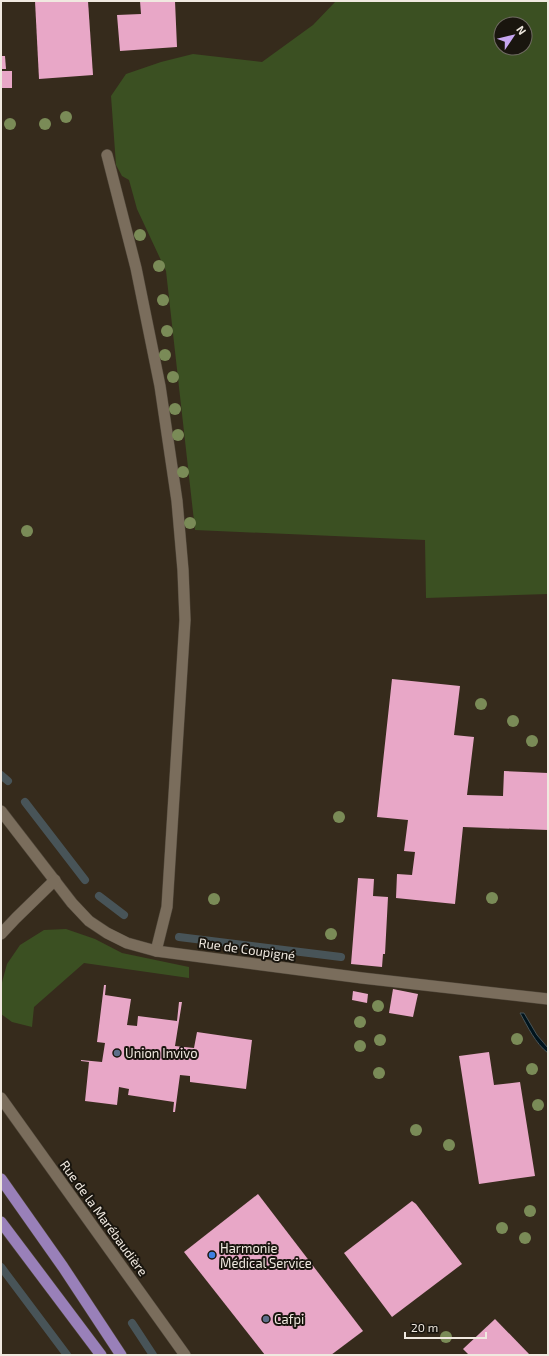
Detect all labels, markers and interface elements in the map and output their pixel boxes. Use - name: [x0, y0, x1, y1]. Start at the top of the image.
- north arrow: [493, 16, 533, 56]
- text: N: [514, 23, 529, 37]
- street label: Rue de Coupigné: [198, 934, 296, 964]
- place label: Union Invivo: [125, 1045, 198, 1061]
- marker: Union Invivo: [112, 1048, 122, 1058]
- street label: Rue de la Marébaudière: [57, 1157, 151, 1279]
- place label: Harmonie Médical Service: [220, 1240, 312, 1271]
- marker: Harmonie Médical Service: [207, 1250, 217, 1260]
- place label: Cafpi: [274, 1311, 304, 1327]
- marker: Cafpi: [261, 1314, 271, 1324]
- scale bar: [405, 1314, 486, 1340]
- text: 20 m: [411, 1320, 438, 1334]

